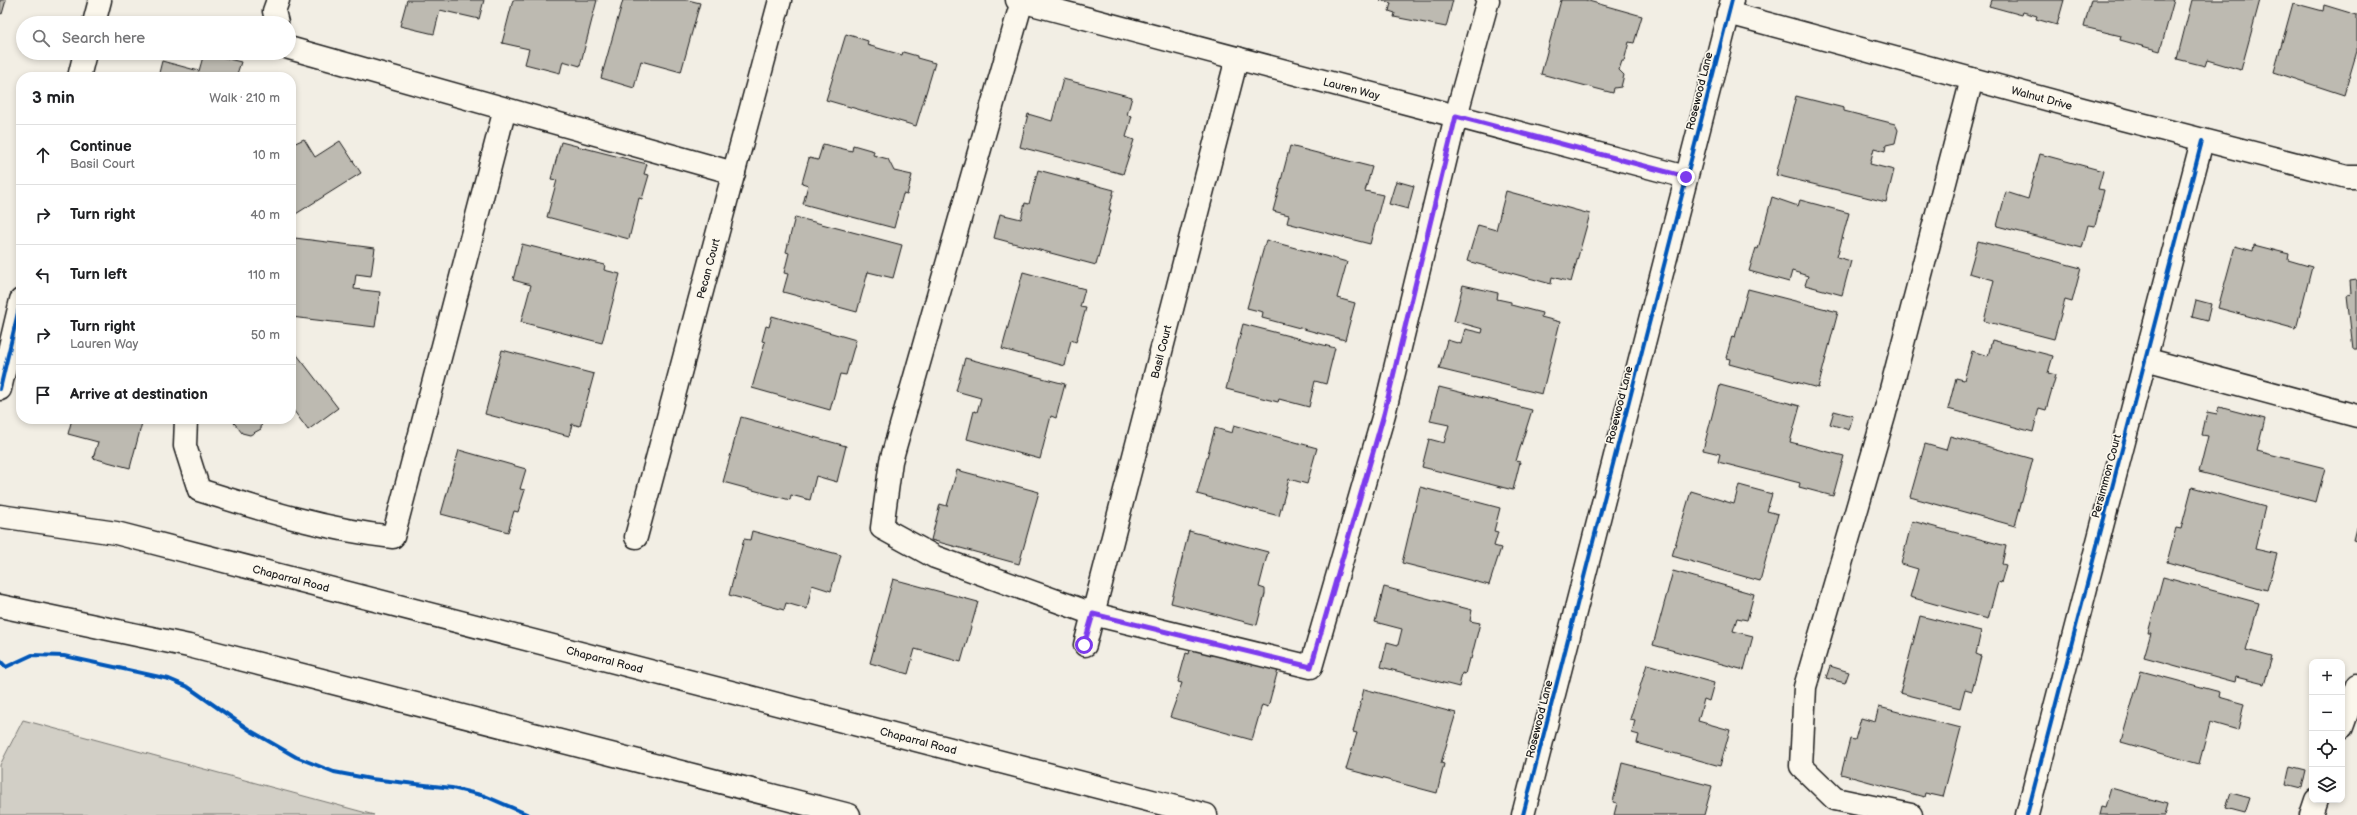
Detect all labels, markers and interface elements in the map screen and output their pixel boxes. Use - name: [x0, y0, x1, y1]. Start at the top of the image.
- search box: [16, 16, 296, 60]
- icon: search: [30, 27, 52, 49]
- text: Search here: [62, 29, 145, 48]
- street label: Rosewood Lane: [1683, 50, 1716, 132]
- street label: Lauren Way: [1322, 75, 1381, 103]
- street label: Walnut Drive: [2010, 84, 2074, 113]
- text: 3 min: [32, 88, 75, 108]
- text: Walk · 210 m: [209, 90, 280, 106]
- text: Continue: [70, 137, 132, 156]
- icon: ahead: [32, 144, 54, 166]
- text: 10 m: [253, 147, 280, 163]
- text: Basil Court: [70, 156, 135, 172]
- route end: [1677, 168, 1695, 186]
- icon: right: [32, 204, 54, 226]
- text: Turn right: [70, 205, 135, 224]
- text: 40 m: [250, 207, 280, 223]
- street label: Pecan Court: [694, 236, 723, 300]
- icon: left: [32, 264, 54, 286]
- text: Turn left: [70, 265, 127, 284]
- text: 110 m: [248, 267, 280, 283]
- text: Turn right: [70, 317, 135, 336]
- street label: Basil Court: [1148, 323, 1175, 380]
- icon: right: [32, 324, 54, 346]
- text: 50 m: [251, 327, 280, 343]
- text: Lauren Way: [70, 336, 139, 352]
- street label: Rosewood Lane: [1603, 364, 1636, 446]
- icon: arrive: [32, 384, 54, 406]
- text: Arrive at destination: [70, 385, 208, 404]
- street label: Persimmon Court: [2089, 432, 2124, 519]
- street label: Chaparral Road: [251, 563, 331, 595]
- route start: [1075, 636, 1093, 654]
- street label: Chaparral Road: [565, 644, 644, 676]
- map controls: [2309, 659, 2345, 803]
- button: +: [2309, 659, 2345, 695]
- street label: Rosewood Lane: [1523, 678, 1556, 760]
- button: −: [2309, 695, 2345, 731]
- street label: Chaparral Road: [878, 725, 958, 757]
- button: locate: [2309, 731, 2345, 767]
- button: layers: [2309, 767, 2345, 803]

